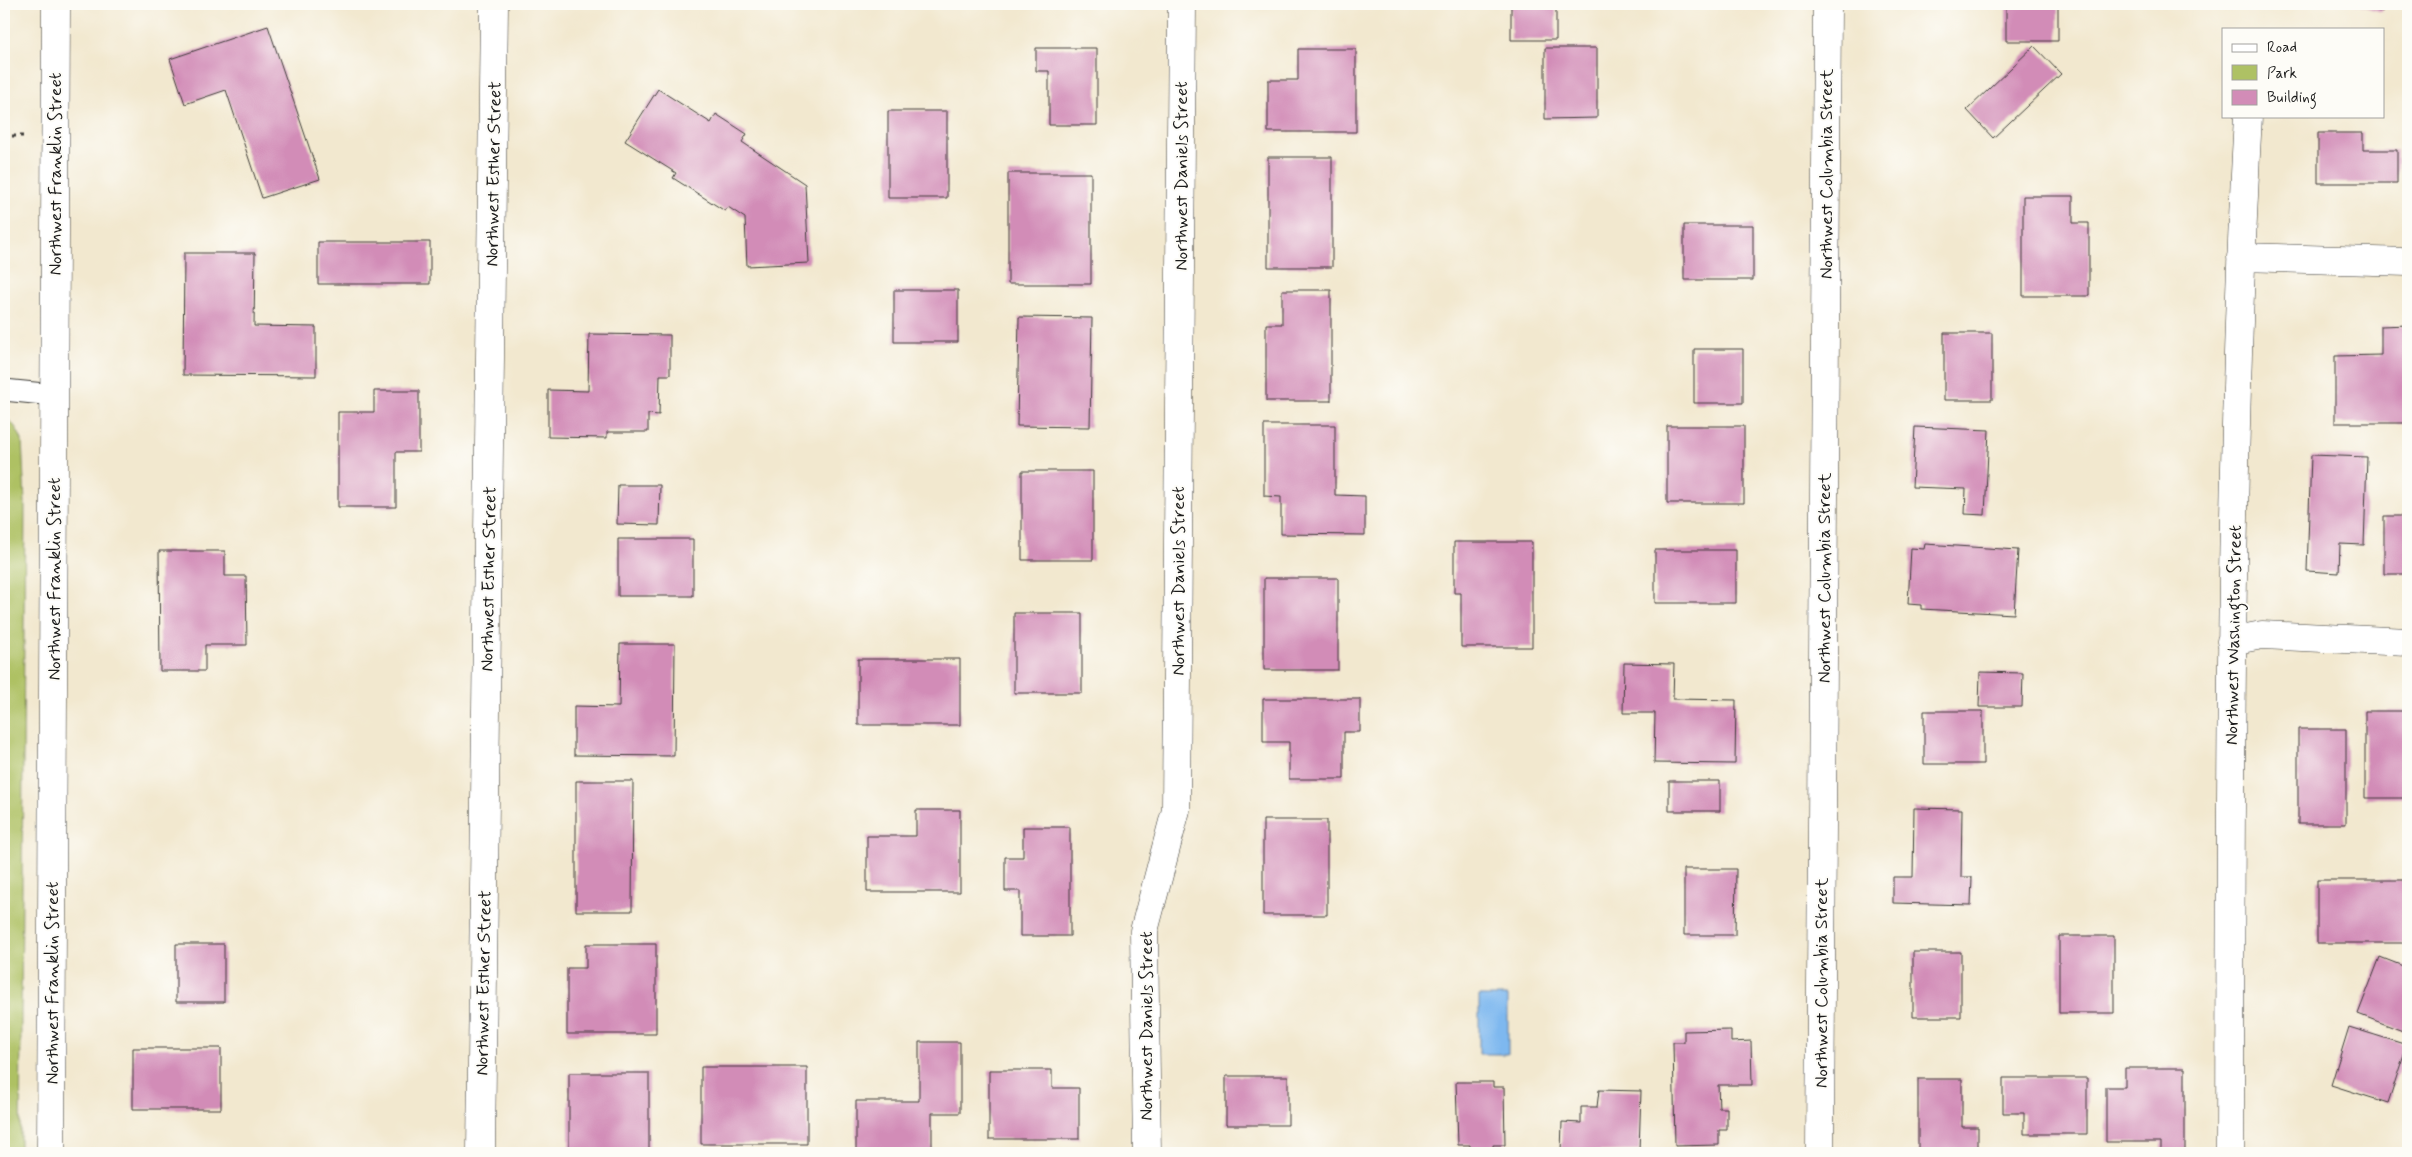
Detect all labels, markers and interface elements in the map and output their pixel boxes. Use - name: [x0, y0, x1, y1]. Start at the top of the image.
- legend: [2222, 28, 2384, 118]
- text: Road: [2267, 38, 2297, 58]
- text: Park: [2267, 64, 2297, 84]
- street label: Northwest Columbia Street: [1815, 68, 1839, 279]
- street label: Northwest Franklin Street: [44, 72, 68, 276]
- street label: Northwest Esther Street: [480, 81, 508, 267]
- street label: Northwest Daniels Street: [1170, 81, 1194, 271]
- text: Building: [2267, 88, 2317, 109]
- street label: Northwest Columbia Street: [1813, 472, 1837, 683]
- street label: Northwest Franklin Street: [43, 477, 67, 681]
- street label: Northwest Esther Street: [475, 486, 503, 672]
- street label: Northwest Daniels Street: [1167, 486, 1191, 676]
- street label: Northwest Washington Street: [2220, 524, 2250, 745]
- street label: Northwest Columbia Street: [1810, 877, 1834, 1088]
- street label: Northwest Franklin Street: [41, 881, 65, 1085]
- street label: Northwest Esther Street: [470, 890, 498, 1076]
- street label: Northwest Daniels Street: [1135, 931, 1159, 1121]

